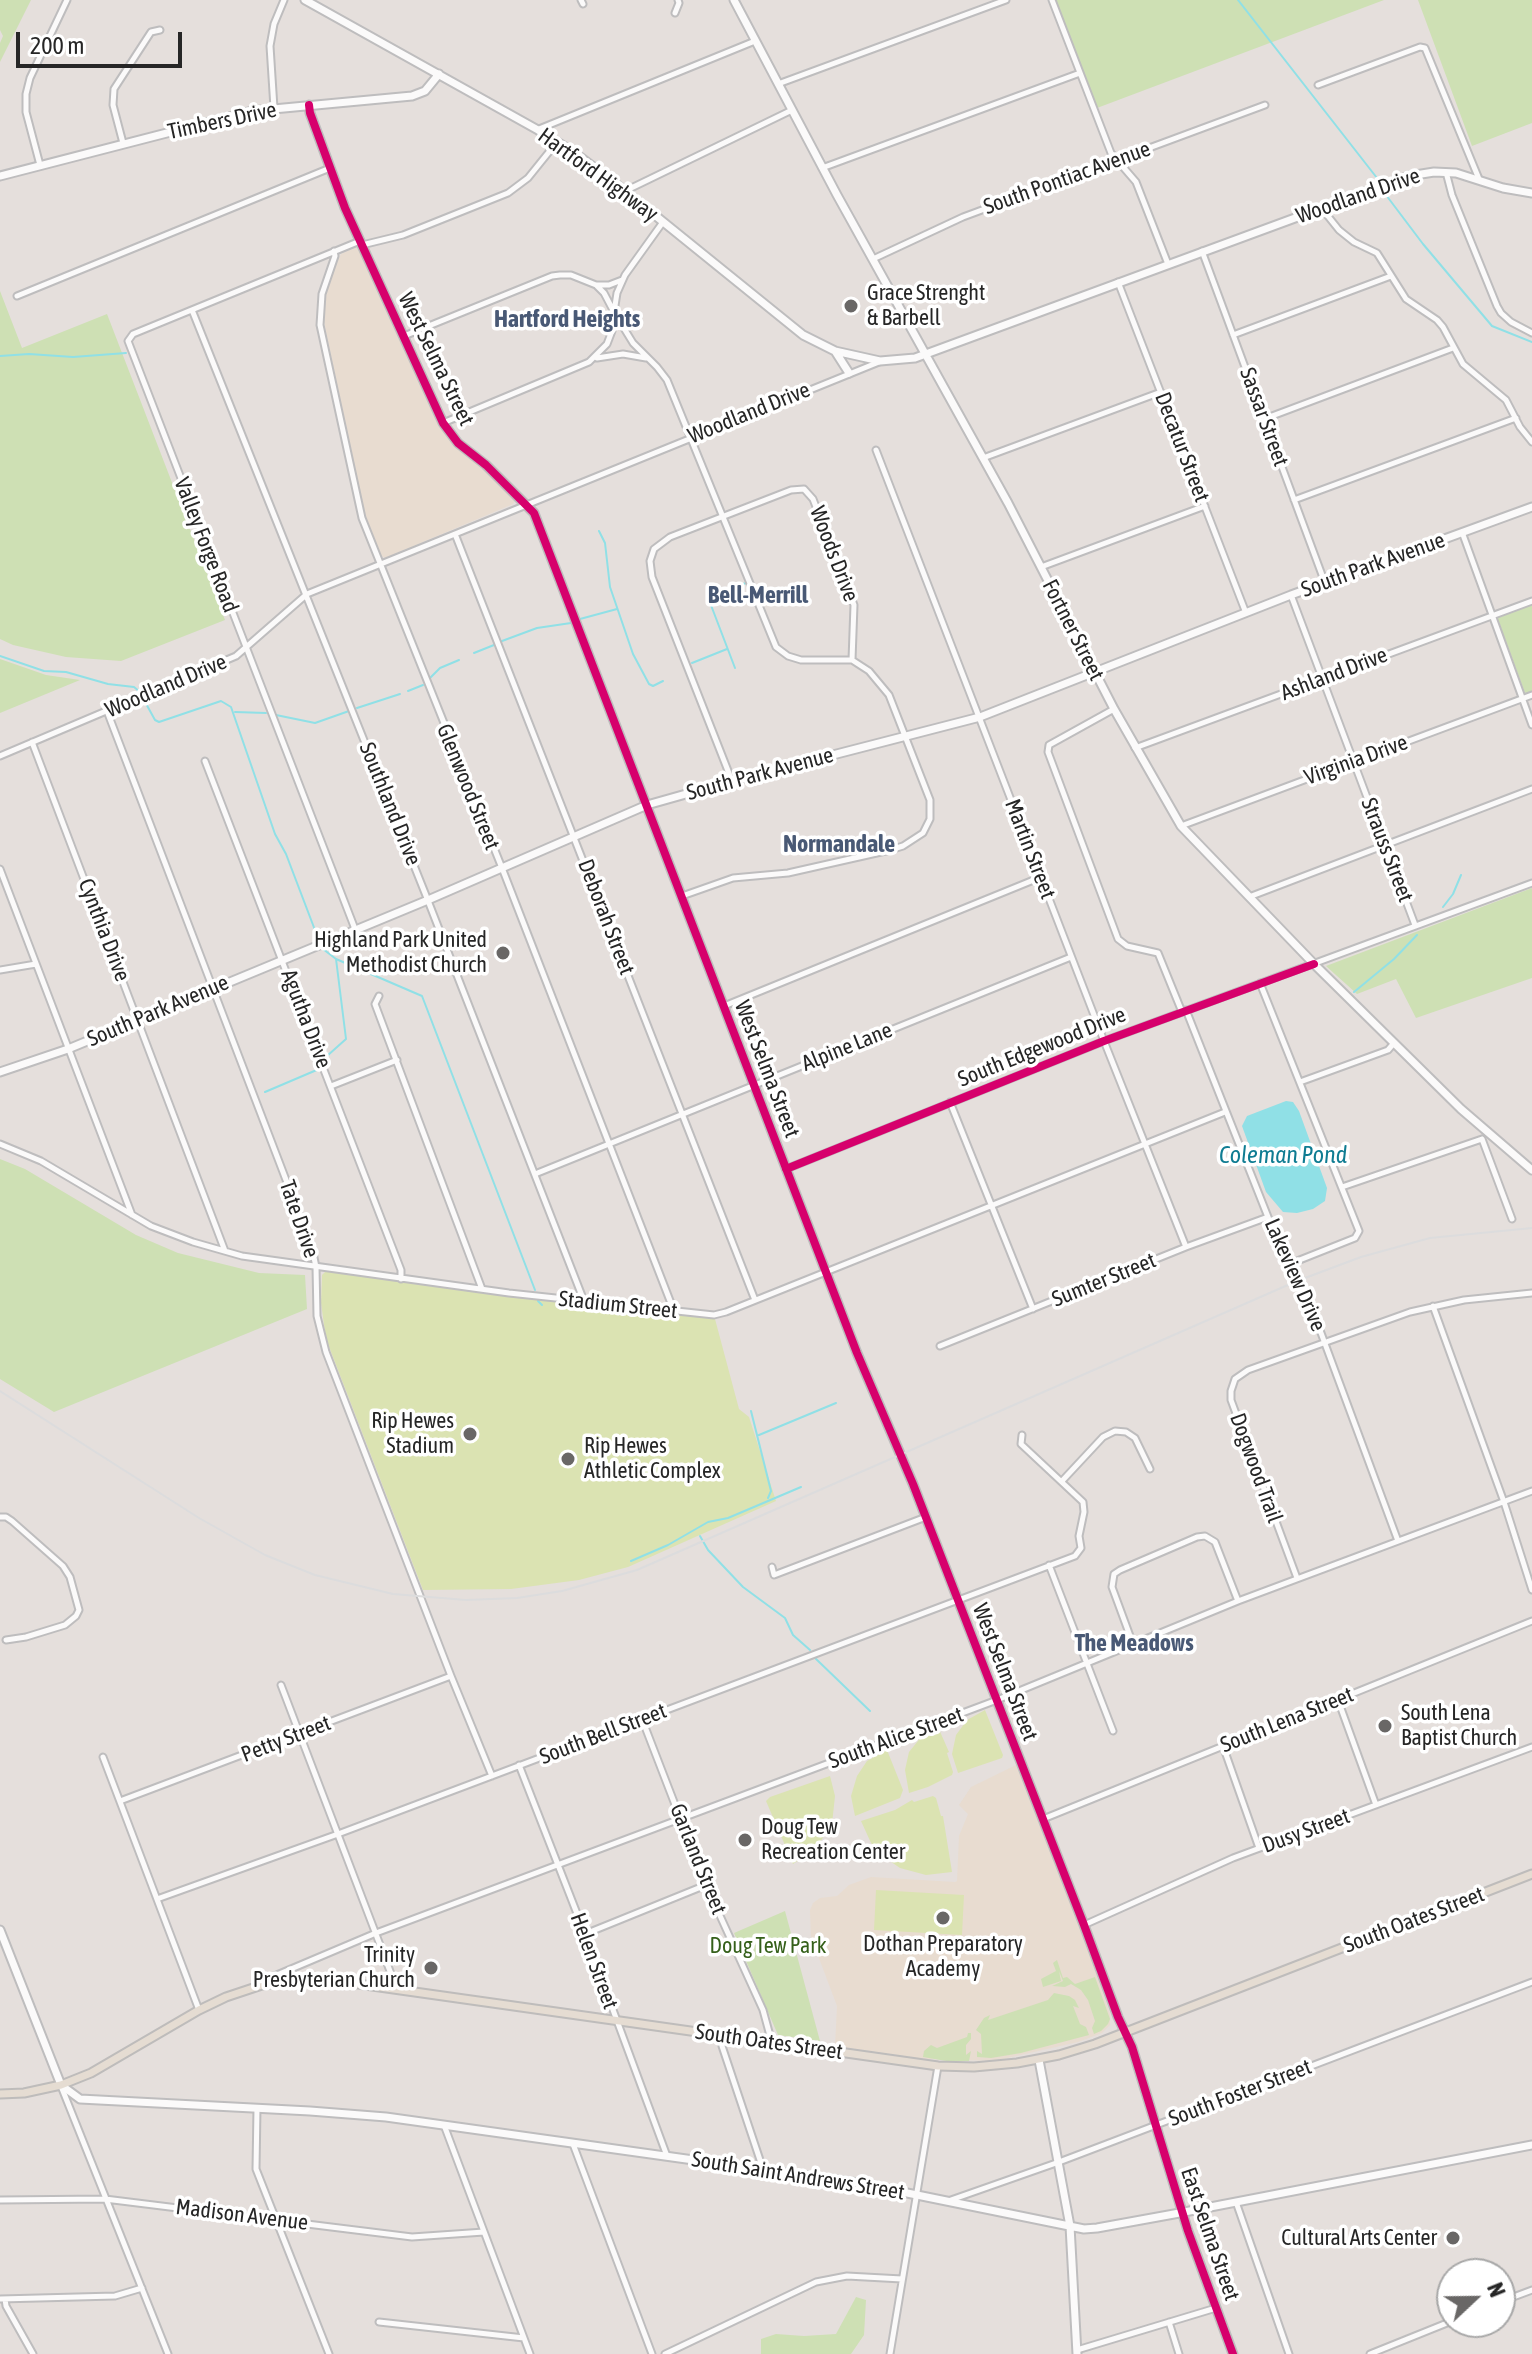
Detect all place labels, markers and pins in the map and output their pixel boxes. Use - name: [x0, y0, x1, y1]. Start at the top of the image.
- place label: Grace Strenght & Barbell: [867, 280, 985, 332]
- marker: Grace Strenght & Barbell: [842, 297, 860, 315]
- place label: Highland Park United Methodist Church: [314, 927, 487, 978]
- marker: Highland Park United Methodist Church: [494, 944, 512, 962]
- place label: Rip Hewes Stadium: [371, 1408, 454, 1460]
- marker: Rip Hewes Stadium: [461, 1425, 479, 1443]
- place label: Rip Hewes Athletic Complex: [584, 1433, 721, 1484]
- marker: Rip Hewes Athletic Complex: [559, 1450, 577, 1468]
- place label: South Lena Baptist Church: [1401, 1700, 1517, 1752]
- marker: South Lena Baptist Church: [1376, 1717, 1394, 1735]
- place label: Doug Tew Recreation Center: [761, 1814, 905, 1866]
- marker: Doug Tew Recreation Center: [736, 1831, 754, 1849]
- marker: Dothan Preparatory Academy: [934, 1909, 952, 1927]
- place label: Dothan Preparatory Academy: [863, 1931, 1023, 1982]
- place label: Trinity Presbyterian Church: [253, 1942, 415, 1994]
- marker: Trinity Presbyterian Church: [422, 1959, 440, 1977]
- place label: Cultural Arts Center: [1281, 2225, 1437, 2251]
- marker: Cultural Arts Center: [1444, 2229, 1462, 2247]

